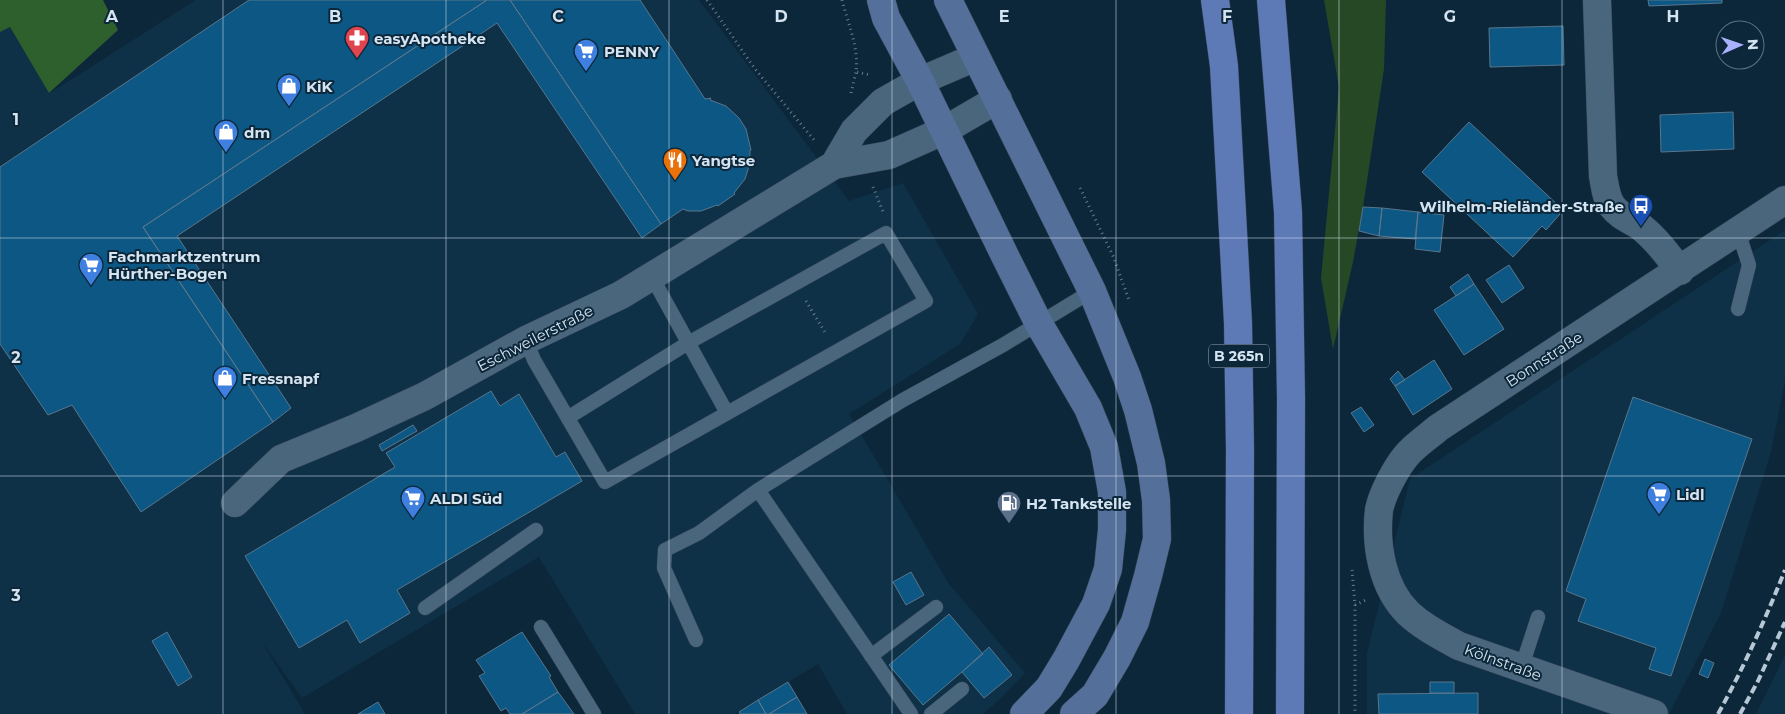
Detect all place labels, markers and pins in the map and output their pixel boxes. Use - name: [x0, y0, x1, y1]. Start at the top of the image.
- pharmacy icon: easyApotheke: [344, 25, 370, 59]
- place label: easyApotheke: [374, 29, 486, 48]
- supermarket icon: PENNY: [573, 38, 599, 72]
- place label: PENNY: [604, 42, 660, 61]
- shop icon: KiK: [276, 73, 302, 107]
- place label: KiK: [306, 77, 334, 96]
- shop icon: dm: [213, 119, 239, 153]
- place label: dm: [244, 123, 270, 142]
- restaurant icon: Yangtse: [662, 147, 688, 181]
- place label: Yangtse: [691, 151, 755, 170]
- bus stop icon: Wilhelm-Rieländer-Straße: [1628, 193, 1654, 227]
- place label: Wilhelm-Rieländer-Straße: [1420, 197, 1624, 216]
- place label: Fachmarktzentrum Hürther-Bogen: [108, 247, 261, 283]
- supermarket icon: Fachmarktzentrum Hürther-Bogen: [78, 252, 104, 286]
- shop icon: Fressnapf: [212, 365, 238, 399]
- place label: Fressnapf: [242, 369, 320, 388]
- supermarket icon: Lidl: [1646, 481, 1672, 515]
- supermarket icon: ALDI Süd: [400, 485, 426, 519]
- place label: Lidl: [1676, 485, 1704, 504]
- place label: ALDI Süd: [429, 489, 502, 508]
- fuel station icon: H2 Tankstelle: [996, 490, 1022, 524]
- place label: H2 Tankstelle: [1026, 494, 1131, 513]

